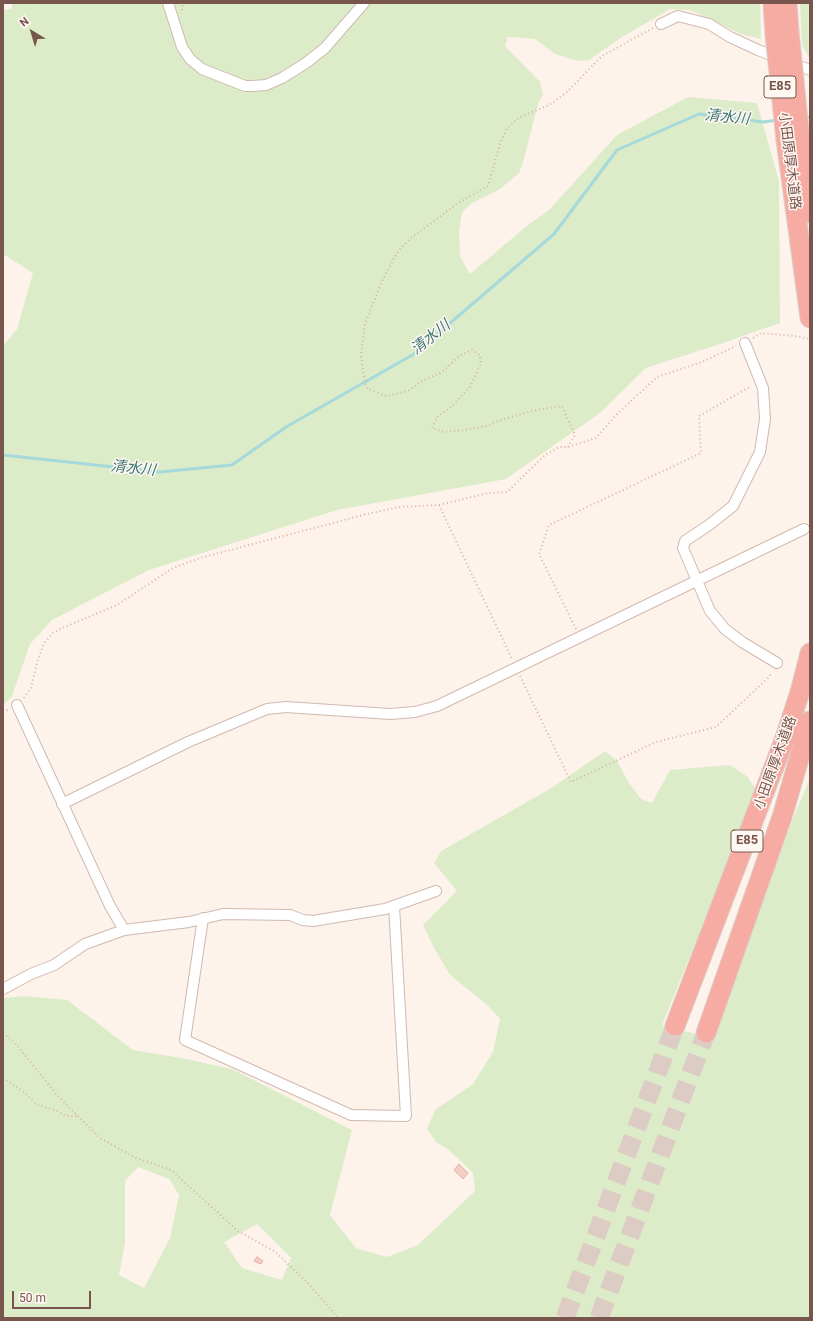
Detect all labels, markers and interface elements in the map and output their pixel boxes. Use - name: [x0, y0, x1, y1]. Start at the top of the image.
- north arrow: [12, 12, 52, 52]
- text: N: [17, 15, 31, 30]
- road number: E85: [764, 76, 796, 98]
- water label: 清水川: [704, 107, 750, 129]
- street label: 小田原厚木道路: [775, 111, 803, 211]
- water label: 清水川: [408, 317, 454, 359]
- water label: 清水川: [110, 458, 156, 480]
- street label: 小田原厚木道路: [751, 714, 801, 812]
- road number: E85: [731, 830, 763, 852]
- scale bar: [14, 1283, 93, 1309]
- text: 50 m: [19, 1291, 46, 1305]

